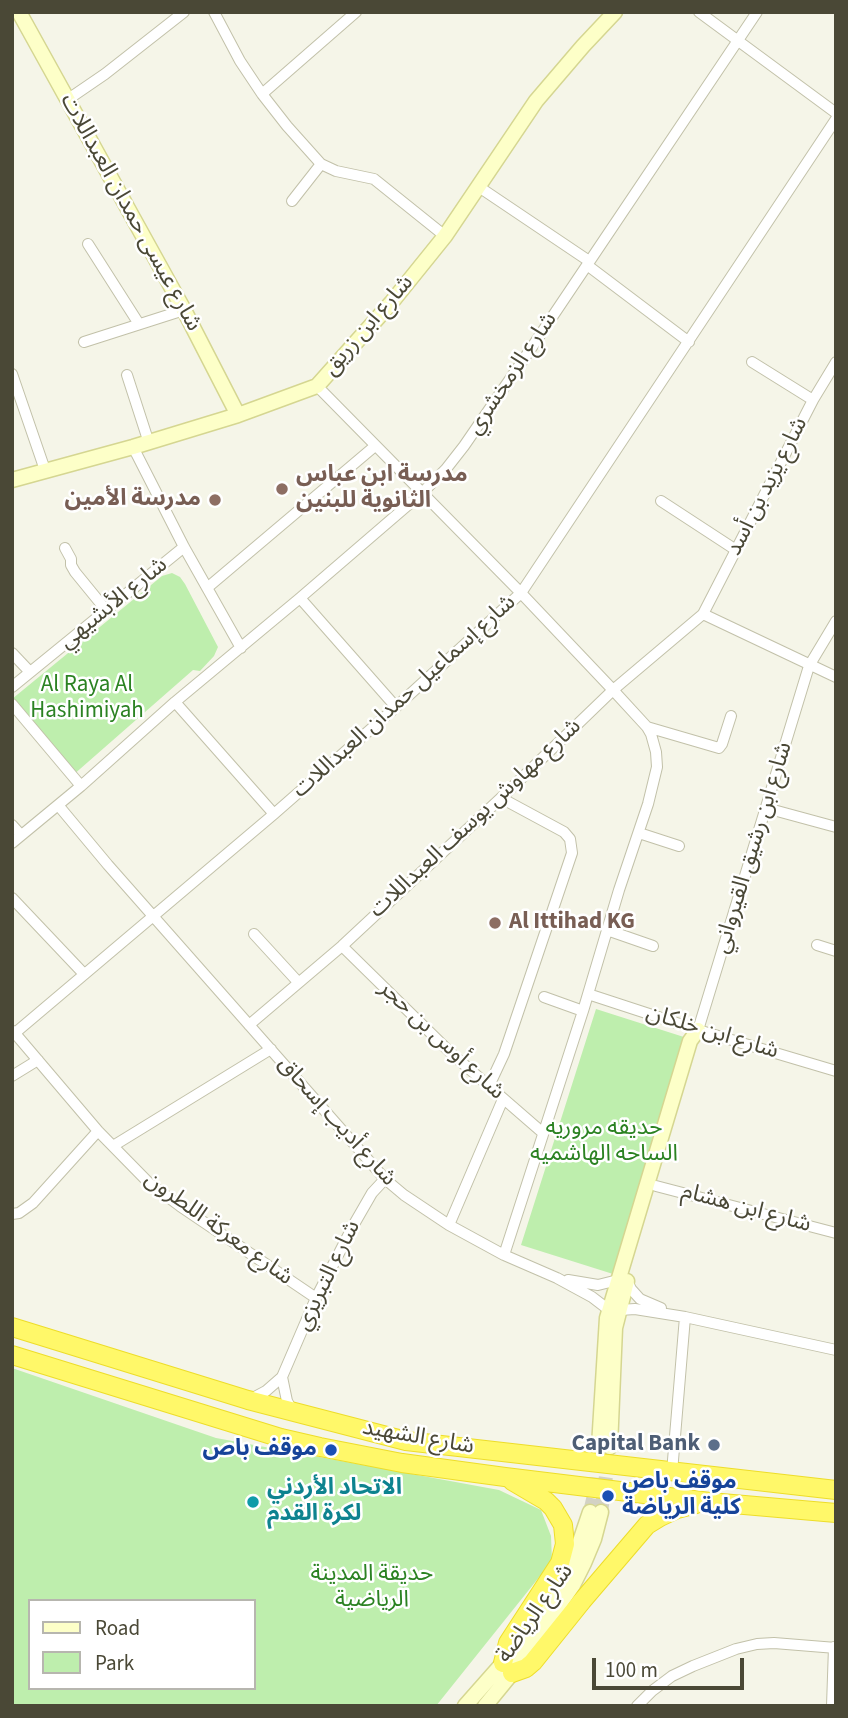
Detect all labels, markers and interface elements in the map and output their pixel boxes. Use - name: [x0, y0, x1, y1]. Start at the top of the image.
- street label: شارع عيسى حمدان العبداللات: [53, 89, 207, 337]
- street label: شارع ابن زريق: [318, 270, 420, 382]
- street label: شارع الزمخشري: [462, 307, 564, 441]
- street label: شارع يزيد بن أسد: [721, 413, 815, 561]
- place label: مدرسة ابن عباس الثانوية للبنين: [296, 462, 468, 516]
- marker: مدرسة ابن عباس الثانوية للبنين: [274, 481, 290, 497]
- place label: مدرسة الأمين: [64, 486, 201, 514]
- marker: مدرسة الأمين: [207, 492, 223, 508]
- street label: شارع الأبشيهي: [54, 552, 174, 656]
- street label: شارع إسماعيل حمدان العبداللات: [288, 589, 522, 805]
- park label: Al Raya Al Hashimiyah: [30, 672, 144, 726]
- street label: شارع مهاوش يوسف العبداللات: [364, 713, 588, 925]
- street label: شارع ابن رشيق القيرواني: [709, 739, 799, 957]
- place label: Al Ittihad KG: [509, 909, 635, 937]
- marker: Al Ittihad KG: [487, 915, 503, 931]
- street label: شارع أوس بن حجر: [372, 976, 510, 1106]
- street label: شارع ابن خلكان: [642, 1000, 782, 1066]
- street label: شارع أديب إسحاق: [271, 1051, 401, 1193]
- park label: حديقه مروريه الساحه الهاشميه: [530, 1115, 678, 1169]
- street label: شارع معركة اللطرون: [138, 1166, 298, 1292]
- street label: شارع ابن هشام: [678, 1178, 814, 1240]
- street label: شارع التبريزي: [290, 1216, 368, 1336]
- street label: شارع الشهيد: [360, 1415, 476, 1461]
- place label: Capital Bank: [572, 1431, 700, 1459]
- place label: موقف باص: [202, 1436, 317, 1464]
- marker: Capital Bank: [706, 1437, 722, 1453]
- marker: موقف باص: [323, 1442, 339, 1458]
- place label: موقف باص كلية الرياضة: [622, 1469, 741, 1523]
- place label: الاتحاد الأردني لكرة القدم: [267, 1475, 402, 1529]
- marker: موقف باص كلية الرياضة: [600, 1488, 616, 1504]
- marker: الاتحاد الأردني لكرة القدم: [245, 1494, 261, 1510]
- street label: شارع الرياضة: [492, 1559, 580, 1669]
- park label: حديقة المدينة الرياضية: [311, 1561, 433, 1615]
- legend: [28, 1599, 256, 1690]
- text: Road: [95, 1613, 140, 1643]
- scale bar: [596, 1644, 748, 1688]
- text: Park: [95, 1648, 134, 1678]
- text: 100 m: [605, 1655, 658, 1685]

